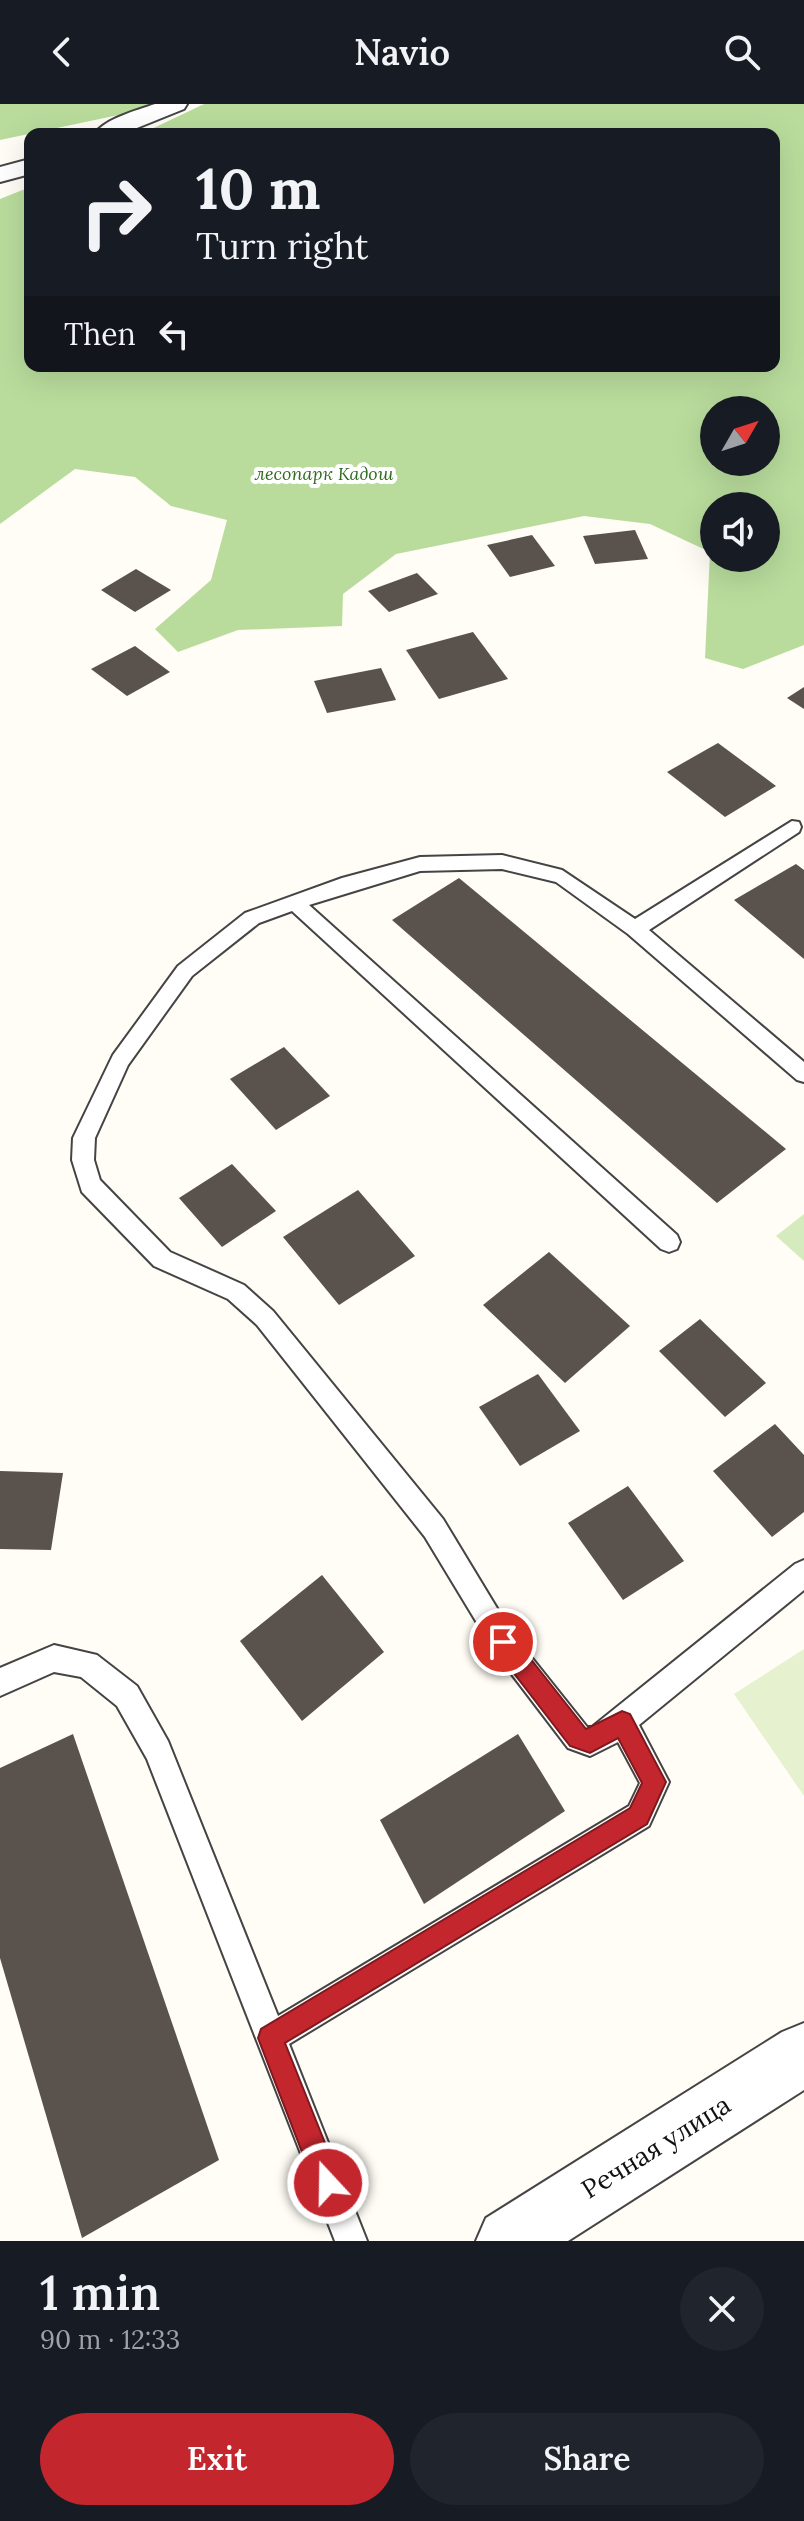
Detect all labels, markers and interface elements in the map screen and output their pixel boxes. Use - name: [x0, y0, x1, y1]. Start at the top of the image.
- text: Navio: [354, 29, 450, 75]
- icon: back: [40, 30, 84, 74]
- icon: search: [720, 30, 764, 74]
- text: 10 m: [196, 153, 321, 224]
- icon: right: [64, 160, 168, 264]
- text: Turn right: [196, 223, 369, 269]
- icon: left: [152, 312, 196, 356]
- text: Then: [64, 315, 136, 353]
- north arrow: [700, 396, 780, 476]
- map controls: [700, 396, 780, 572]
- park label: лесопарк Кадош: [253, 462, 394, 485]
- button: sound: [700, 492, 780, 572]
- pin: [469, 1608, 537, 1676]
- icon: arrive: [481, 1620, 525, 1664]
- street label: Речная улица: [575, 2088, 736, 2206]
- position arrow: [286, 2141, 370, 2225]
- text: 1 min: [40, 2262, 160, 2323]
- button: close: [680, 2267, 764, 2351]
- text: 90 m · 12:33: [40, 2323, 180, 2356]
- button: Exit: [40, 2413, 394, 2505]
- button: Share: [410, 2413, 764, 2505]

